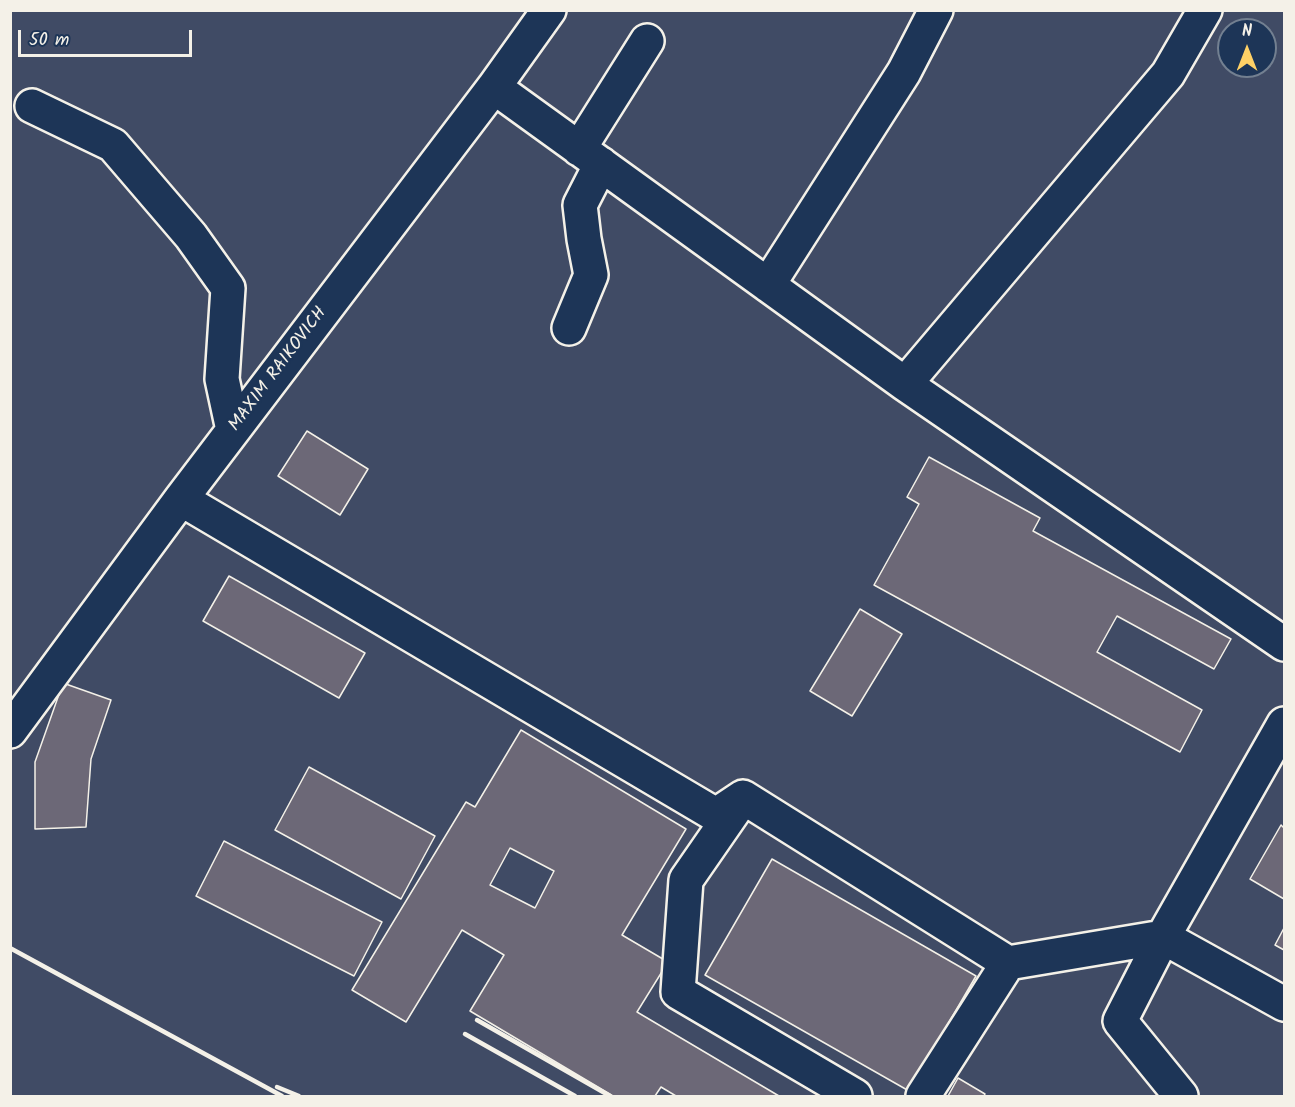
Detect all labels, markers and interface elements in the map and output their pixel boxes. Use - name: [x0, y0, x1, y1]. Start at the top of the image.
- scale bar: [21, 18, 195, 56]
- north arrow: [1217, 18, 1277, 78]
- text: N: [1242, 19, 1252, 44]
- text: 50 m: [29, 26, 69, 55]
- street label: MAXIM RAIKOVICH: [225, 304, 333, 436]

